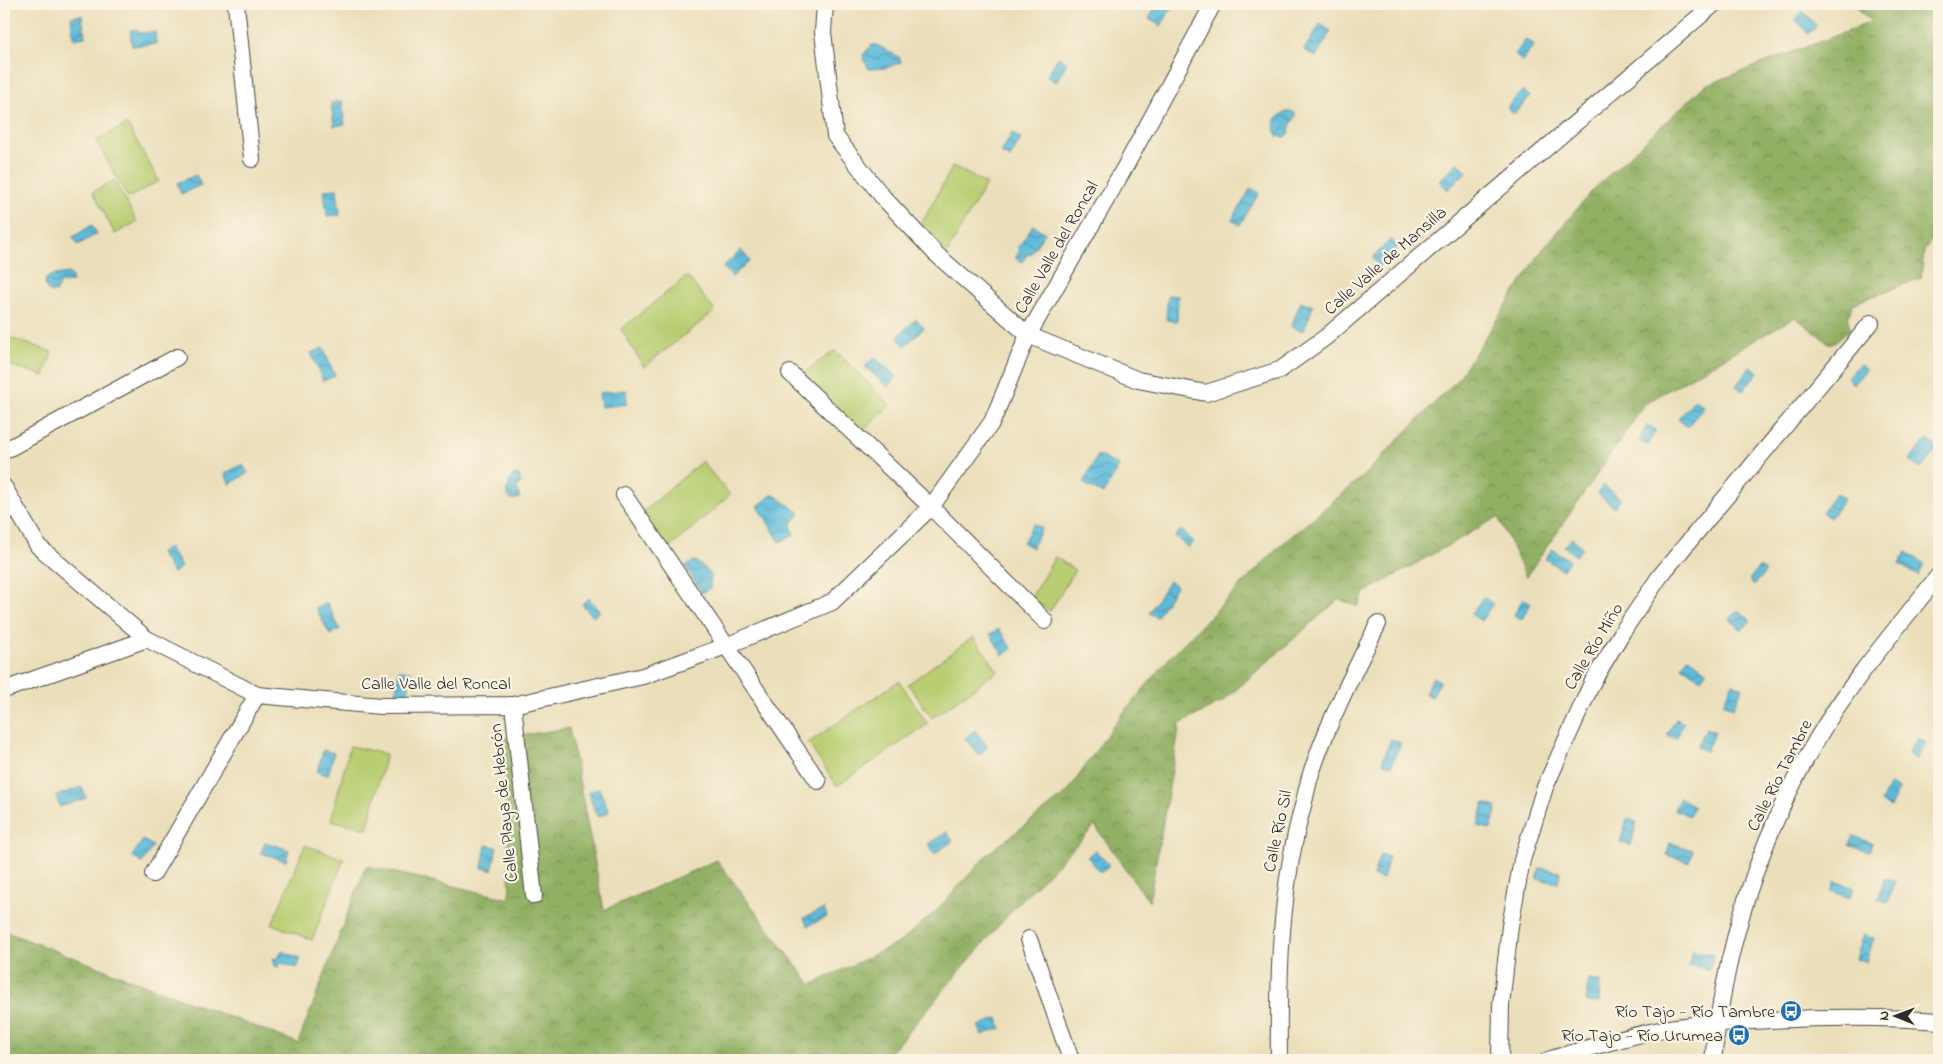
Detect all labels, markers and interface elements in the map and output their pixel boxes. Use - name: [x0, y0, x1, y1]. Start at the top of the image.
- street label: Calle Valle del Roncal: [1009, 177, 1106, 319]
- street label: Calle Valle de Mansilla: [1319, 201, 1453, 322]
- street label: Calle Río Miño: [1558, 598, 1631, 696]
- street label: Calle Valle del Roncal: [361, 672, 511, 698]
- street label: Calle Río Tambre: [1741, 715, 1821, 836]
- street label: Calle Playa de Hebrón: [484, 722, 526, 883]
- street label: Calle Río Sil: [1258, 788, 1300, 875]
- north arrow: [1870, 992, 1920, 1042]
- bus stop icon: Río Tajo - Río Tambre: [1779, 999, 1803, 1023]
- place label: Río Tajo - Río Tambre: [1615, 1000, 1776, 1026]
- text: N: [1874, 1011, 1895, 1021]
- bus stop icon: Río Tajo - Río Urumea: [1727, 1023, 1751, 1047]
- place label: Río Tajo - Río Urumea: [1561, 1024, 1723, 1050]

